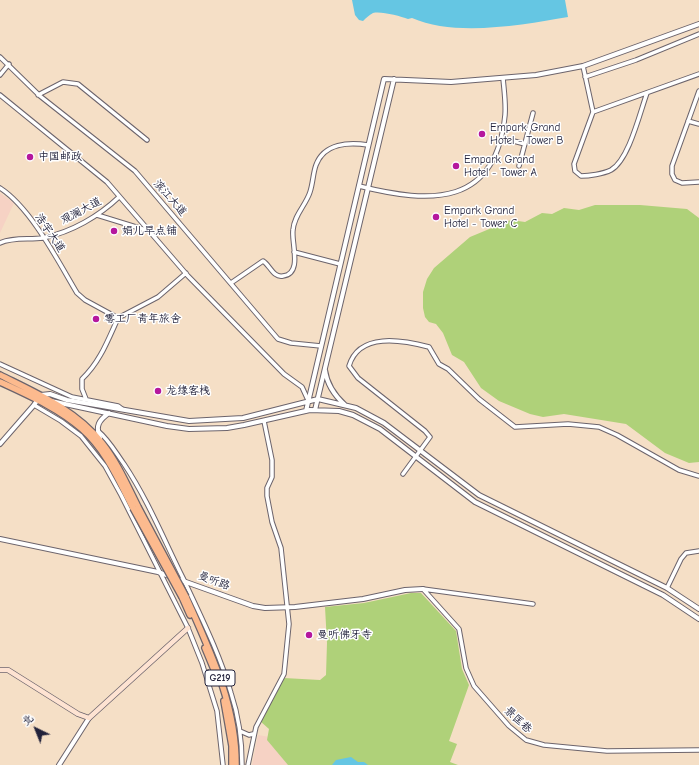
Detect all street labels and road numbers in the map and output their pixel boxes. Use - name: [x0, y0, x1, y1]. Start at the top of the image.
- street label: 滨江大道: [151, 177, 189, 219]
- street label: 观澜大道: [58, 195, 104, 227]
- street label: 浩宇大道: [32, 211, 68, 255]
- street label: 曼听路: [196, 569, 232, 593]
- road number: G219: [205, 670, 235, 686]
- street label: 景匡巷: [501, 704, 535, 736]

